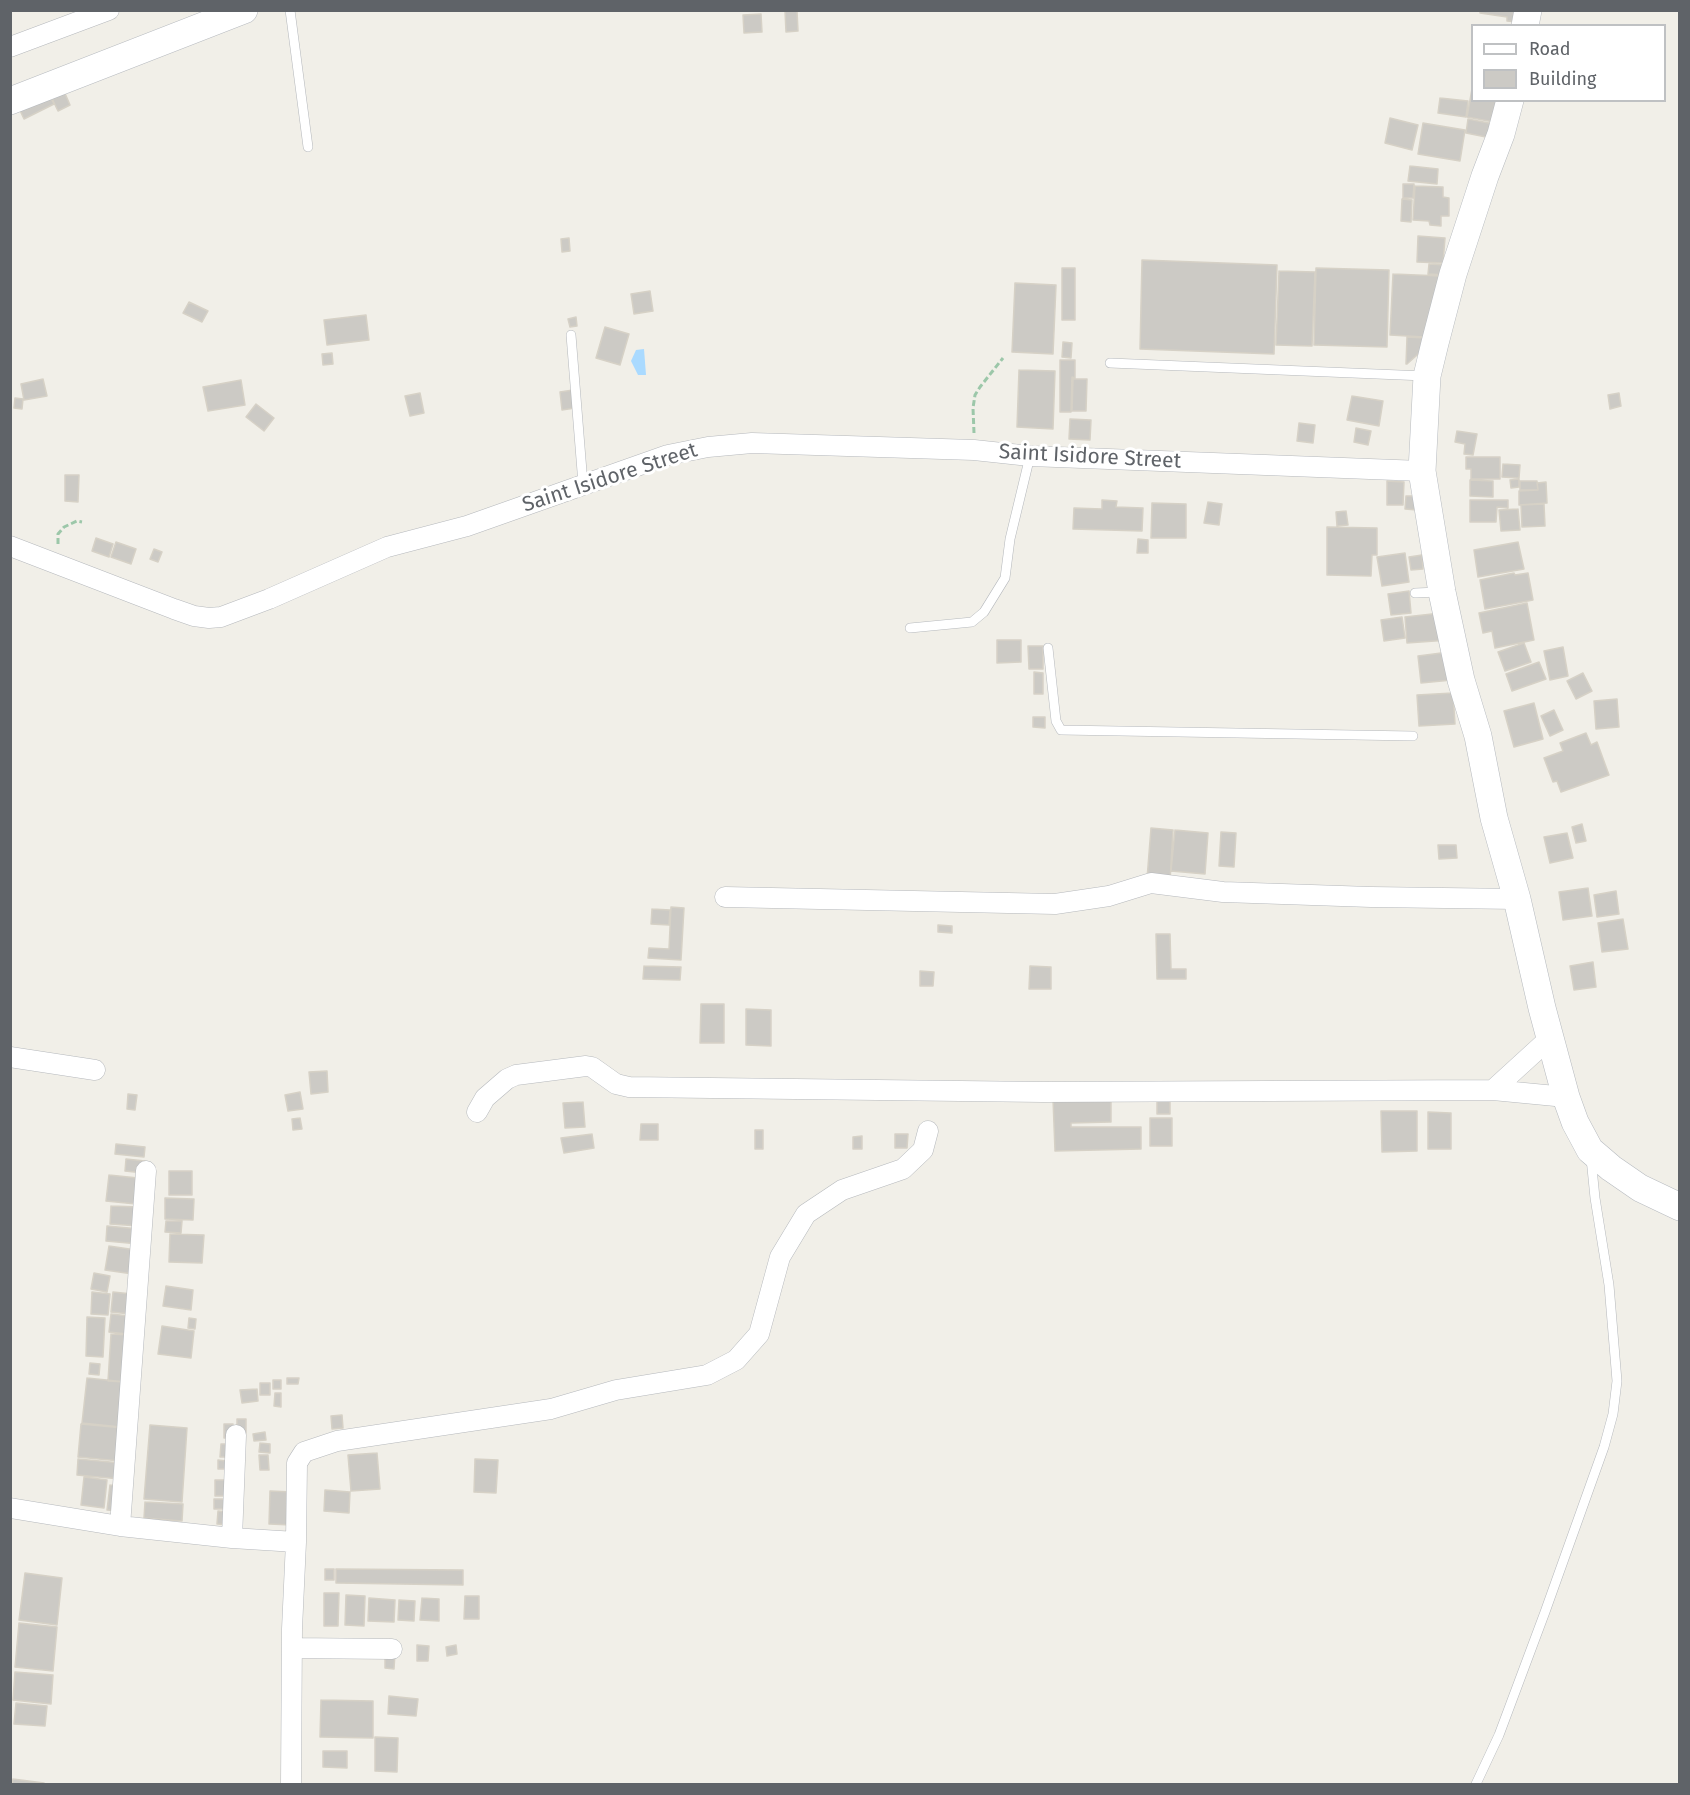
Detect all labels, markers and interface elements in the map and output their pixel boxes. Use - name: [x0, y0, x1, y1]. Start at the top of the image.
- legend: [1471, 24, 1666, 102]
- text: Road: [1529, 38, 1571, 60]
- text: Building: [1529, 68, 1596, 90]
- street label: Saint Isidore Street: [519, 438, 701, 518]
- street label: Saint Isidore Street: [998, 440, 1182, 474]

